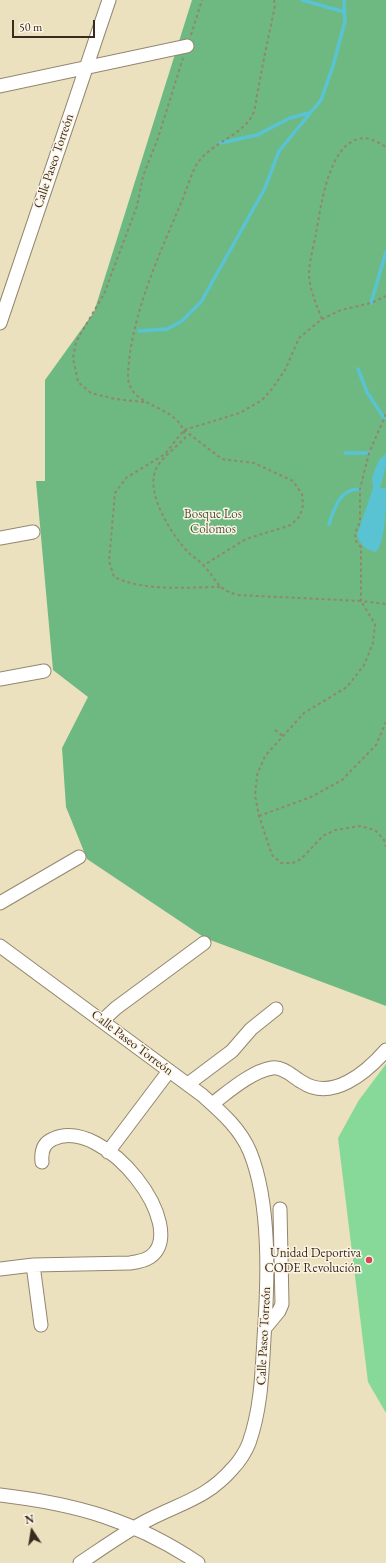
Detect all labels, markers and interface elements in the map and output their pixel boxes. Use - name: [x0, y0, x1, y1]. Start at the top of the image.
- scale bar: [14, 12, 97, 38]
- text: 50 m: [19, 19, 42, 35]
- street label: Calle Paseo Torreón: [31, 112, 77, 210]
- park label: Bosque Los Colomos: [184, 506, 242, 537]
- street label: Calle Paseo Torreón: [88, 1007, 176, 1079]
- place label: Unidad Deportiva CODE Revolución: [264, 1245, 361, 1276]
- marker: Unidad Deportiva CODE Revolución: [364, 1255, 374, 1265]
- street label: Calle Paseo Torreón: [254, 1286, 274, 1386]
- north arrow: [12, 1511, 52, 1551]
- text: N: [24, 1511, 35, 1527]

